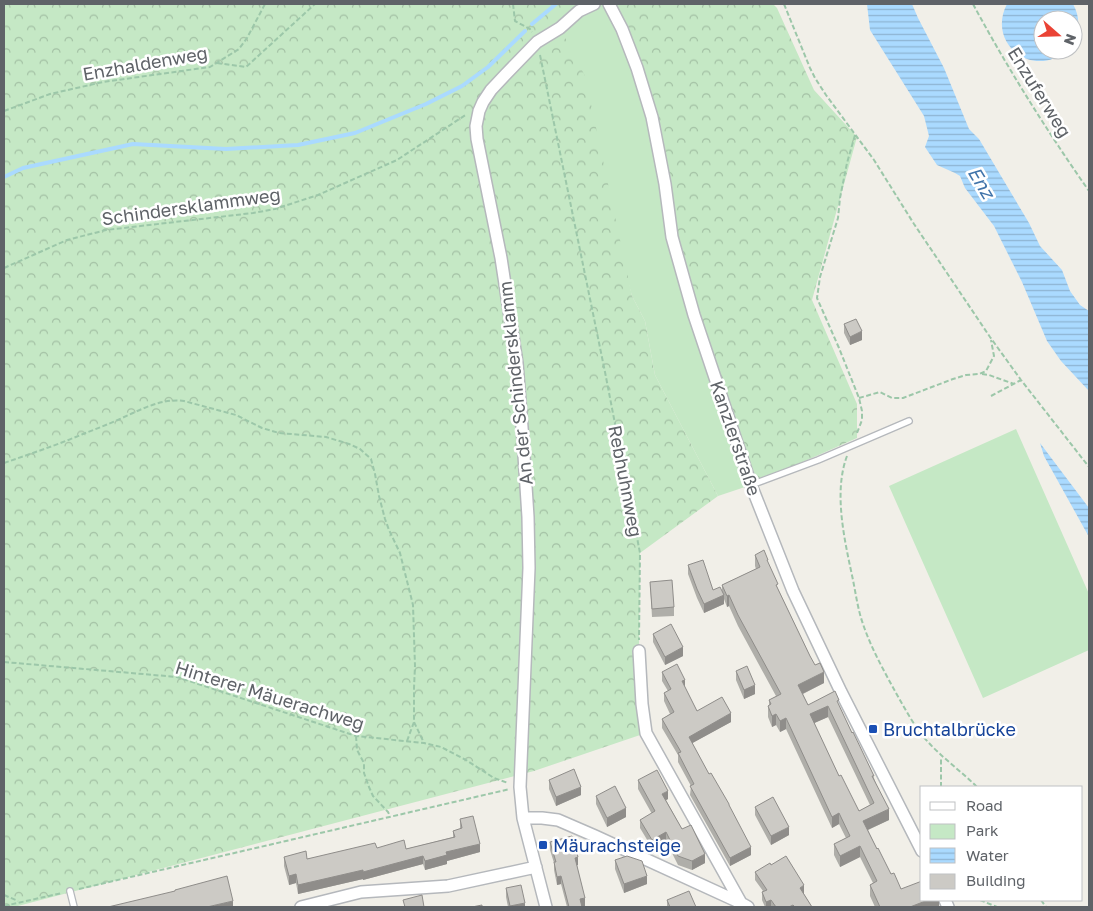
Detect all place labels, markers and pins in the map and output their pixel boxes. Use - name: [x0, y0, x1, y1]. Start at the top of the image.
- place label: Bruchtalbrücke: [883, 718, 1016, 740]
- marker: Bruchtalbrücke: [867, 723, 879, 735]
- place label: Mäurachsteige: [553, 834, 681, 856]
- marker: Mäurachsteige: [537, 839, 549, 851]

